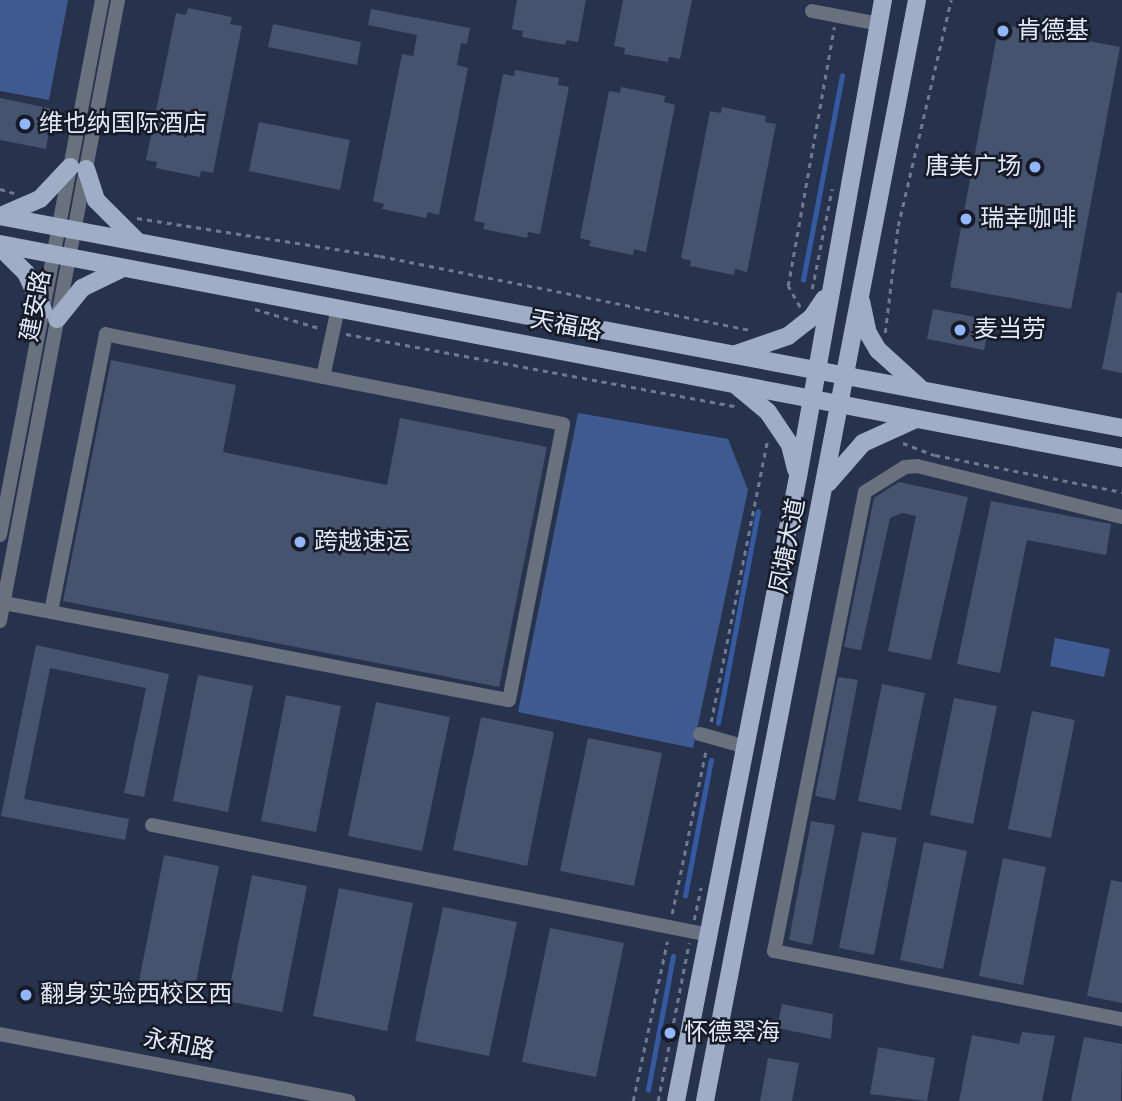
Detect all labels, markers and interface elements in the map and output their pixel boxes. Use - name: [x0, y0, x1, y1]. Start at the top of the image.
- place label: 肯德基: [1017, 17, 1089, 45]
- marker: 肯德基: [995, 23, 1011, 39]
- place label: 维也纳国际酒店: [39, 110, 207, 138]
- marker: 维也纳国际酒店: [17, 116, 33, 132]
- place label: 唐美广场: [925, 153, 1021, 181]
- marker: 唐美广场: [1027, 159, 1043, 175]
- place label: 瑞幸咖啡: [980, 205, 1076, 233]
- marker: 瑞幸咖啡: [958, 211, 974, 227]
- street label: 建安路: [15, 268, 57, 344]
- street label: 天福路: [528, 305, 604, 347]
- place label: 麦当劳: [974, 316, 1046, 344]
- marker: 麦当劳: [952, 322, 968, 338]
- street label: 凤塘大道: [765, 496, 811, 596]
- place label: 跨越速运: [314, 528, 410, 556]
- marker: 跨越速运: [292, 534, 308, 550]
- place label: 翻身实验西校区西: [40, 981, 232, 1009]
- marker: 翻身实验西校区西: [18, 987, 34, 1003]
- place label: 怀德翠海: [684, 1019, 780, 1047]
- street label: 永和路: [141, 1024, 217, 1066]
- marker: 怀德翠海: [662, 1025, 678, 1041]

